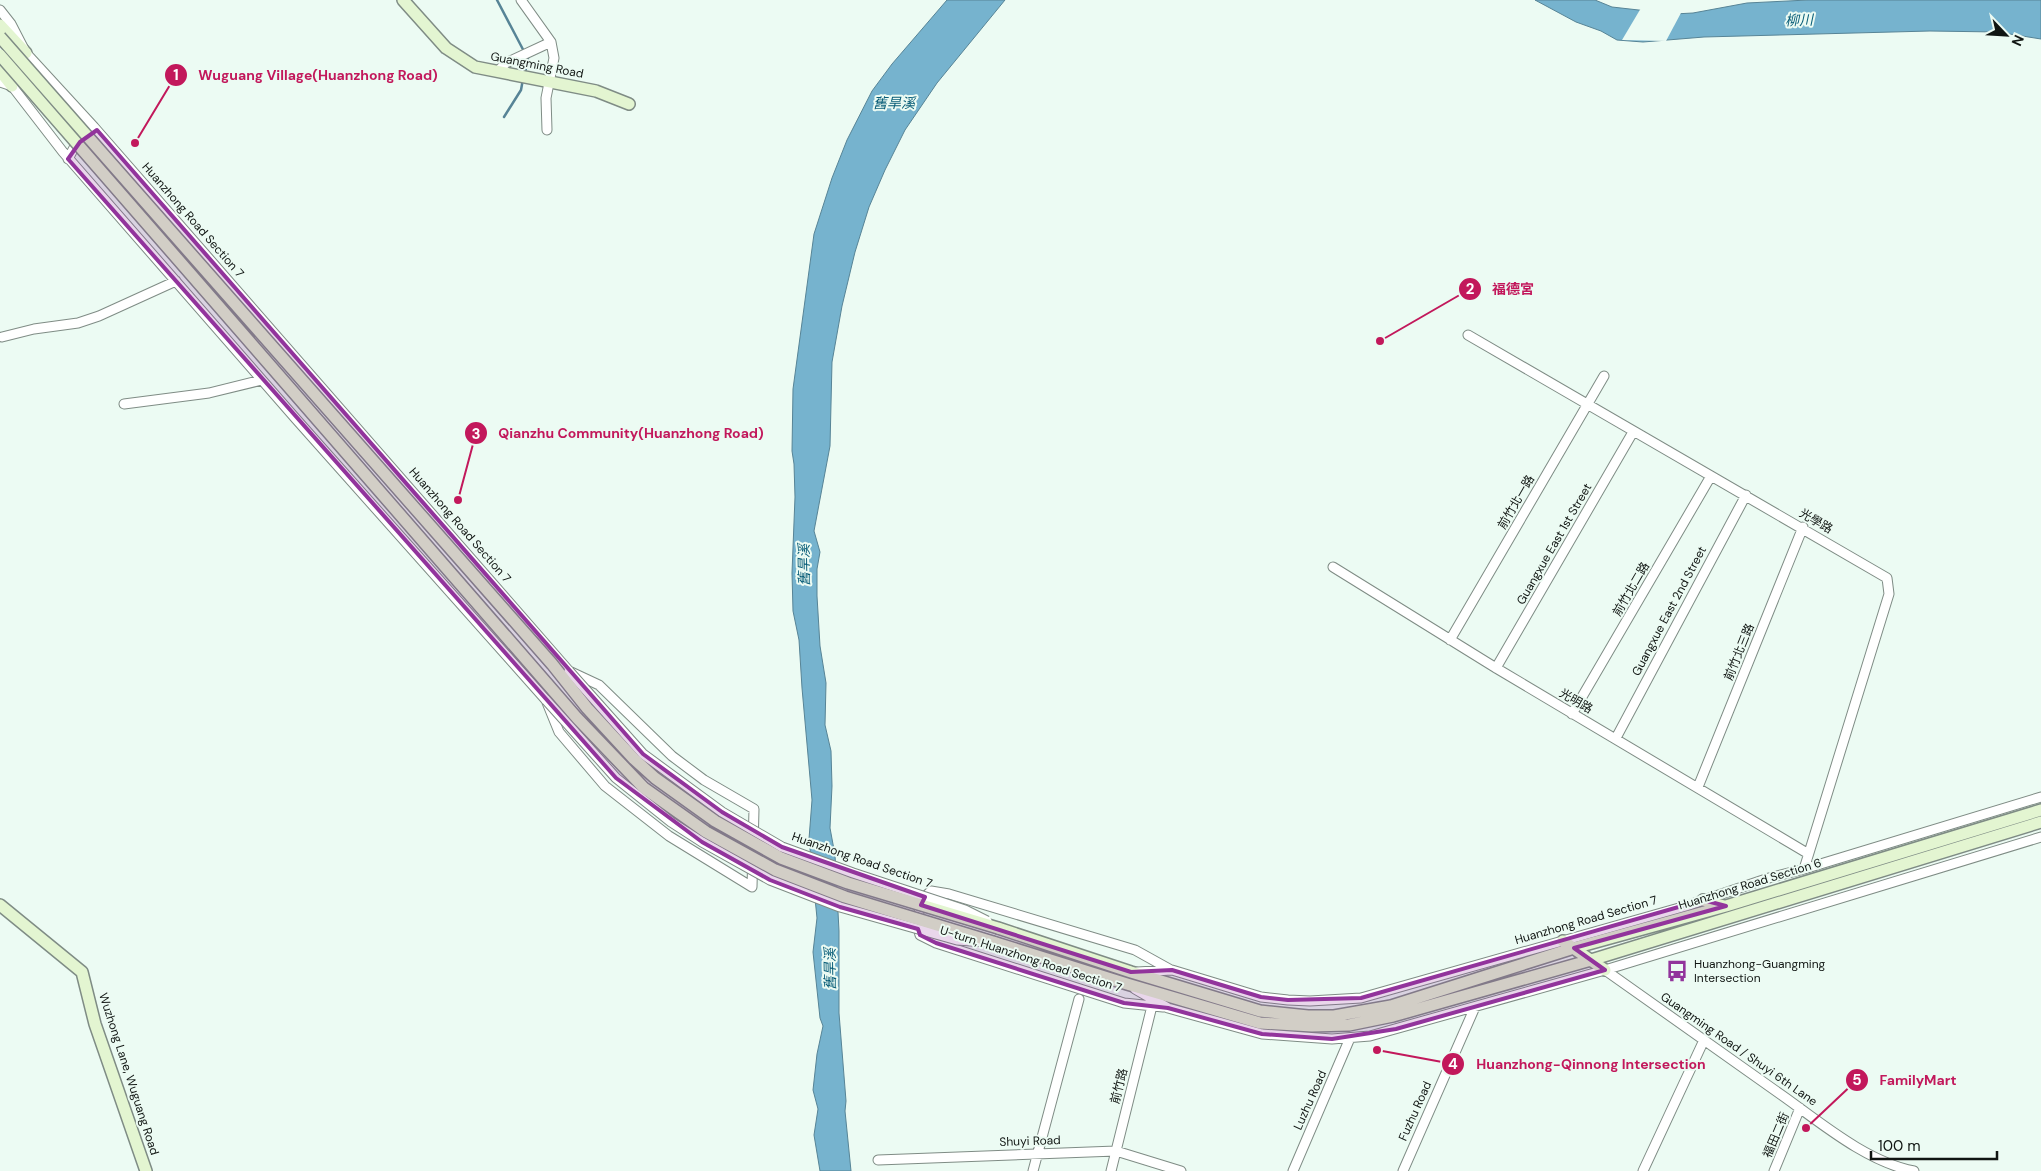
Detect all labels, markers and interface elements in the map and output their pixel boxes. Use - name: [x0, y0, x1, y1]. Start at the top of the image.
- water label: 柳川: [1785, 10, 1815, 29]
- north arrow: [1981, 10, 2031, 60]
- text: N: [2007, 32, 2028, 49]
- street label: Guangming Road: [489, 48, 585, 82]
- callout: Wuguang Village(Huanzhong Road): [163, 60, 448, 89]
- text: 1: [173, 65, 179, 85]
- text: Wuguang Village(Huanzhong Road): [198, 66, 438, 84]
- water label: 舊旱溪: [873, 94, 917, 112]
- street label: Huanzhong Road Section 7: [139, 159, 247, 281]
- callout: 福德宮: [1457, 274, 1544, 303]
- text: 2: [1466, 279, 1475, 299]
- text: 福德宮: [1492, 280, 1534, 298]
- callout: Qianzhu Community(Huanzhong Road): [463, 419, 774, 448]
- text: 3: [471, 424, 481, 444]
- text: Qianzhu Community(Huanzhong Road): [498, 424, 764, 442]
- street label: Huanzhong Road Section 7: [406, 464, 514, 586]
- street label: 前竹北一路: [1494, 472, 1538, 532]
- street label: Guangxue East 1st Street: [1513, 480, 1595, 607]
- street label: 光學路: [1796, 505, 1836, 537]
- water label: 舊旱溪: [795, 542, 813, 586]
- street label: Guangxue East 2nd Street: [1628, 543, 1710, 679]
- street label: 前竹北二路: [1609, 559, 1653, 619]
- street label: 前竹北三路: [1720, 621, 1758, 683]
- street label: 光明路: [1556, 685, 1596, 717]
- street label: Huanzhong Road Section 7: [790, 828, 934, 892]
- street label: Huanzhong Road Section 6: [1677, 855, 1823, 913]
- street label: Huanzhong Road Section 7: [1513, 892, 1659, 948]
- street label: U-turn, Huanzhong Road Section 7: [938, 922, 1124, 996]
- water label: 舊旱溪: [821, 946, 839, 990]
- place label: Huanzhong-Guangming Intersection: [1694, 956, 1826, 986]
- bus stop icon: Huanzhong-Guangming Intersection: [1664, 958, 1690, 984]
- street label: Guangming Road / Shuyi 6th Lane: [1657, 989, 1821, 1110]
- street label: Wuzhong Lane, Wuguang Road: [95, 991, 163, 1157]
- callout: Huanzhong-Qinnong Intersection: [1441, 1050, 1715, 1079]
- text: 4: [1448, 1054, 1458, 1074]
- text: Huanzhong-Qinnong Intersection: [1476, 1055, 1706, 1073]
- callout: FamilyMart: [1844, 1066, 1966, 1095]
- street label: 前竹路: [1107, 1067, 1131, 1105]
- street label: Luzhu Road: [1290, 1068, 1330, 1132]
- text: 5: [1852, 1070, 1862, 1090]
- text: FamilyMart: [1880, 1071, 1956, 1089]
- street label: Fuzhu Road: [1395, 1079, 1435, 1143]
- street label: 福田二街: [1759, 1110, 1793, 1160]
- scale bar: [1871, 1128, 1997, 1160]
- street label: Shuyi Road: [999, 1132, 1061, 1150]
- text: 100 m: [1878, 1136, 1921, 1156]

